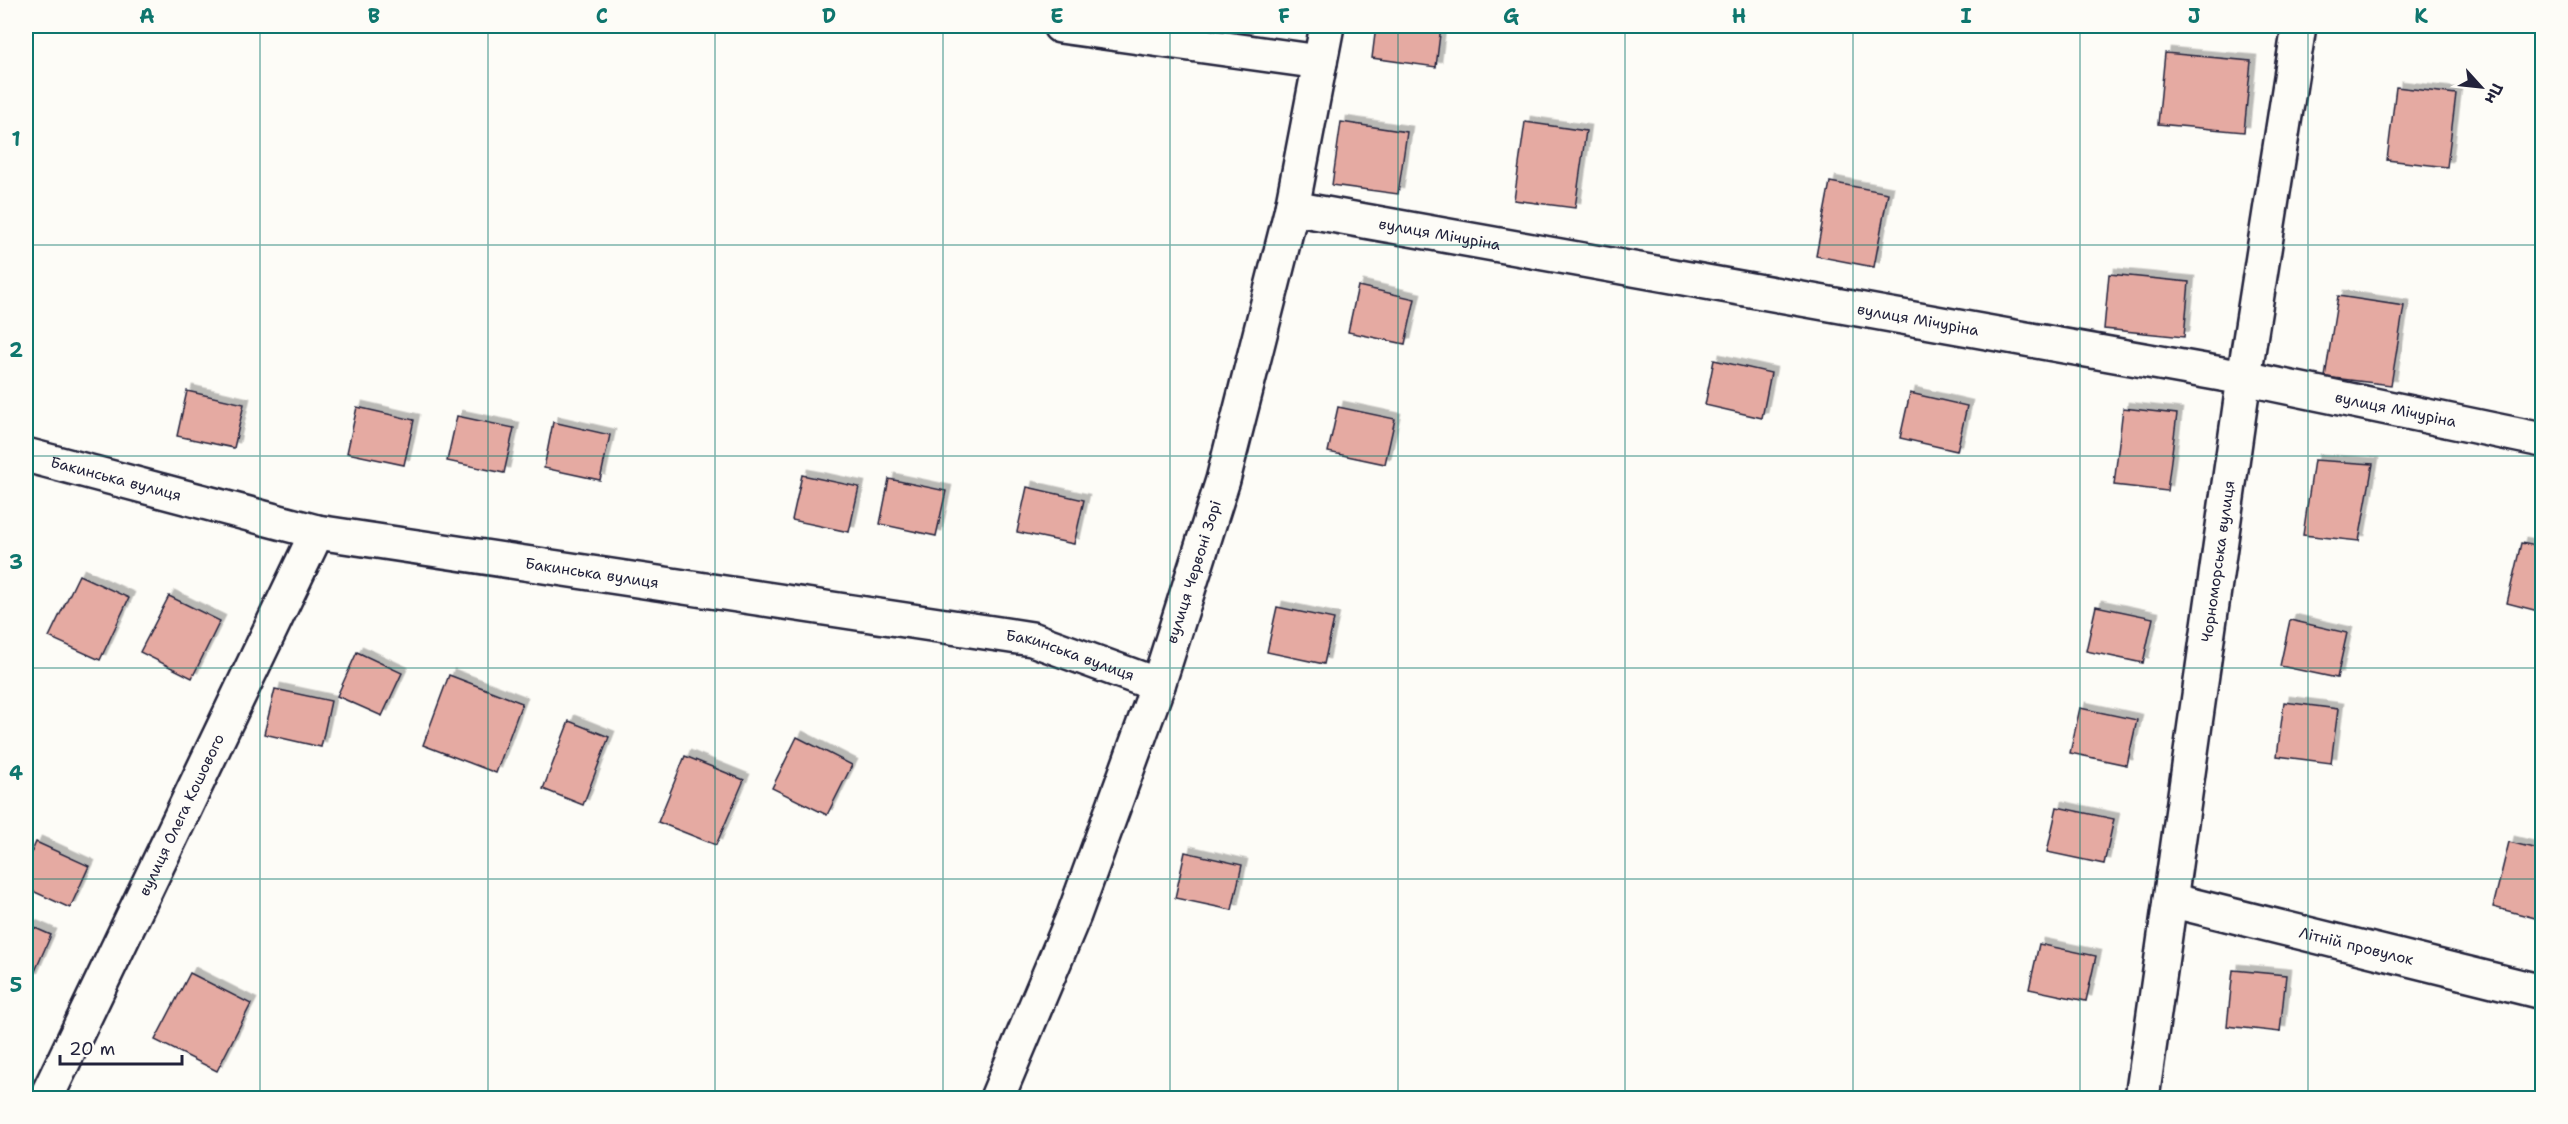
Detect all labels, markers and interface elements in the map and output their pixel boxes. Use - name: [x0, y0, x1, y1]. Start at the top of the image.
- text: A: [139, 3, 155, 29]
- text: B: [368, 3, 380, 29]
- text: C: [596, 3, 608, 29]
- text: D: [822, 3, 836, 29]
- text: E: [1050, 3, 1064, 29]
- text: F: [1278, 3, 1290, 29]
- text: G: [1503, 3, 1519, 29]
- text: H: [1732, 3, 1746, 29]
- text: I: [1960, 3, 1972, 29]
- text: J: [2188, 3, 2201, 29]
- text: K: [2414, 3, 2428, 29]
- north arrow: [2451, 57, 2511, 117]
- text: Пн: [2480, 79, 2508, 108]
- text: 1: [11, 126, 21, 152]
- street label: вулиця Мічуріна: [1377, 214, 1503, 255]
- street label: вулиця Мічуріна: [1856, 299, 1981, 341]
- text: 2: [9, 337, 23, 363]
- street label: вулиця Мічуріна: [2333, 387, 2459, 432]
- street label: Бакинська вулиця: [48, 452, 184, 506]
- street label: Чорноморська вулиця: [2197, 479, 2239, 643]
- street label: вулиця Червоні Зорі: [1162, 498, 1226, 646]
- text: 3: [9, 549, 23, 575]
- street label: Бакинська вулиця: [524, 553, 660, 593]
- street label: Бакинська вулиця: [1004, 625, 1137, 686]
- street label: вулиця Олега Кошового: [134, 730, 229, 899]
- text: 4: [9, 760, 23, 786]
- street label: Літній провулок: [2297, 922, 2416, 970]
- text: 5: [10, 972, 22, 998]
- scale bar: [60, 1028, 182, 1066]
- text: 20 m: [69, 1037, 115, 1061]

